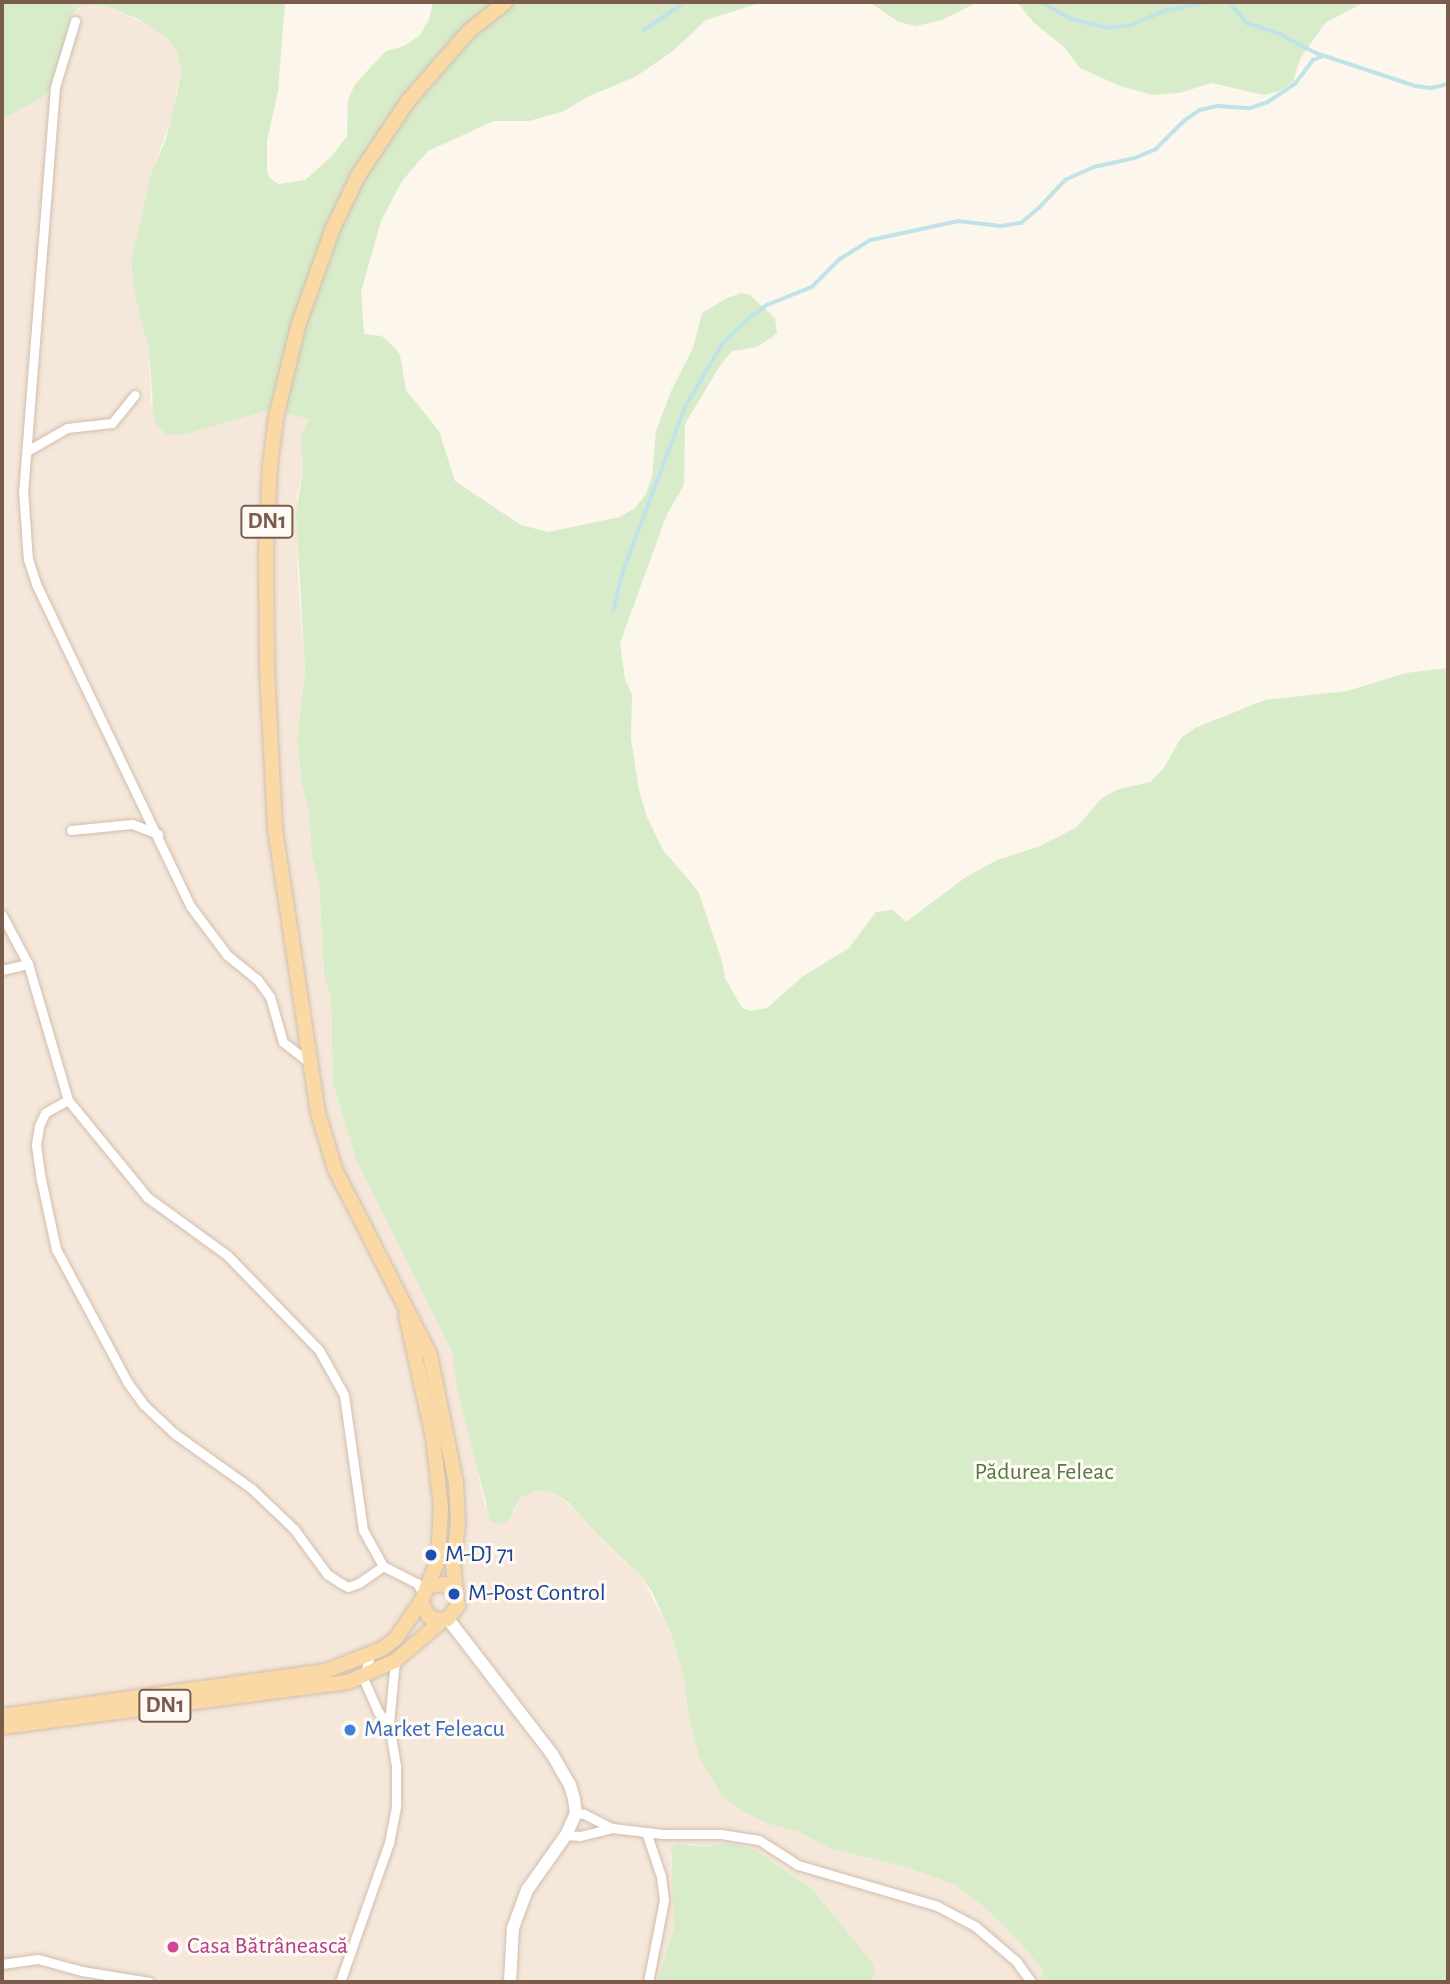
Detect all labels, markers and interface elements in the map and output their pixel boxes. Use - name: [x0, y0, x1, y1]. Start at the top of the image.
- road number: DN1: [239, 502, 295, 542]
- park label: Pădurea Feleac: [974, 1459, 1114, 1487]
- place label: M-DJ 71: [445, 1541, 515, 1569]
- marker: M-DJ 71: [423, 1547, 439, 1563]
- place label: M-Post Control: [468, 1580, 606, 1608]
- marker: M-Post Control: [446, 1586, 462, 1602]
- road number: DN1: [137, 1686, 193, 1726]
- place label: Market Feleacu: [364, 1716, 505, 1744]
- marker: Market Feleacu: [342, 1722, 358, 1738]
- place label: Casa Bătrânească: [187, 1933, 348, 1961]
- marker: Casa Bătrânească: [165, 1939, 181, 1955]

